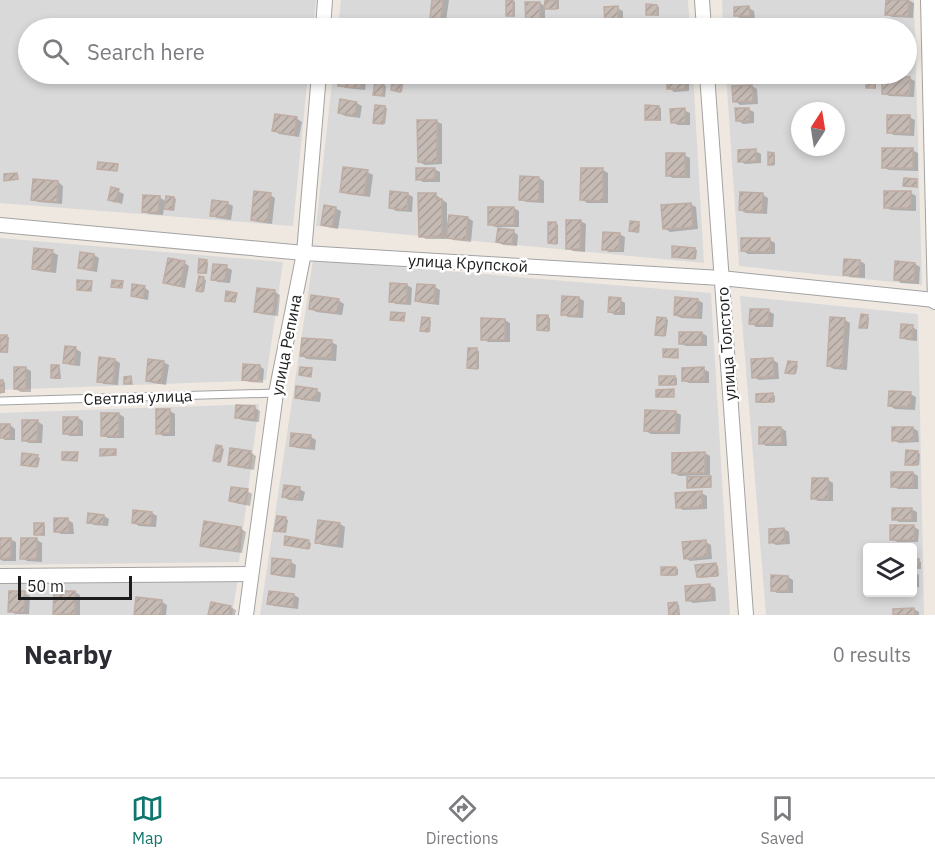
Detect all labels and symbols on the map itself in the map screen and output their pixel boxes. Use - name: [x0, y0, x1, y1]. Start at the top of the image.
- north arrow: [791, 102, 845, 156]
- street label: улица Крупской: [408, 250, 528, 276]
- street label: улица Толстого: [712, 286, 740, 402]
- street label: улица Репина: [266, 292, 306, 397]
- street label: Светлая улица: [83, 385, 193, 409]
- scale bar: [18, 573, 132, 600]

